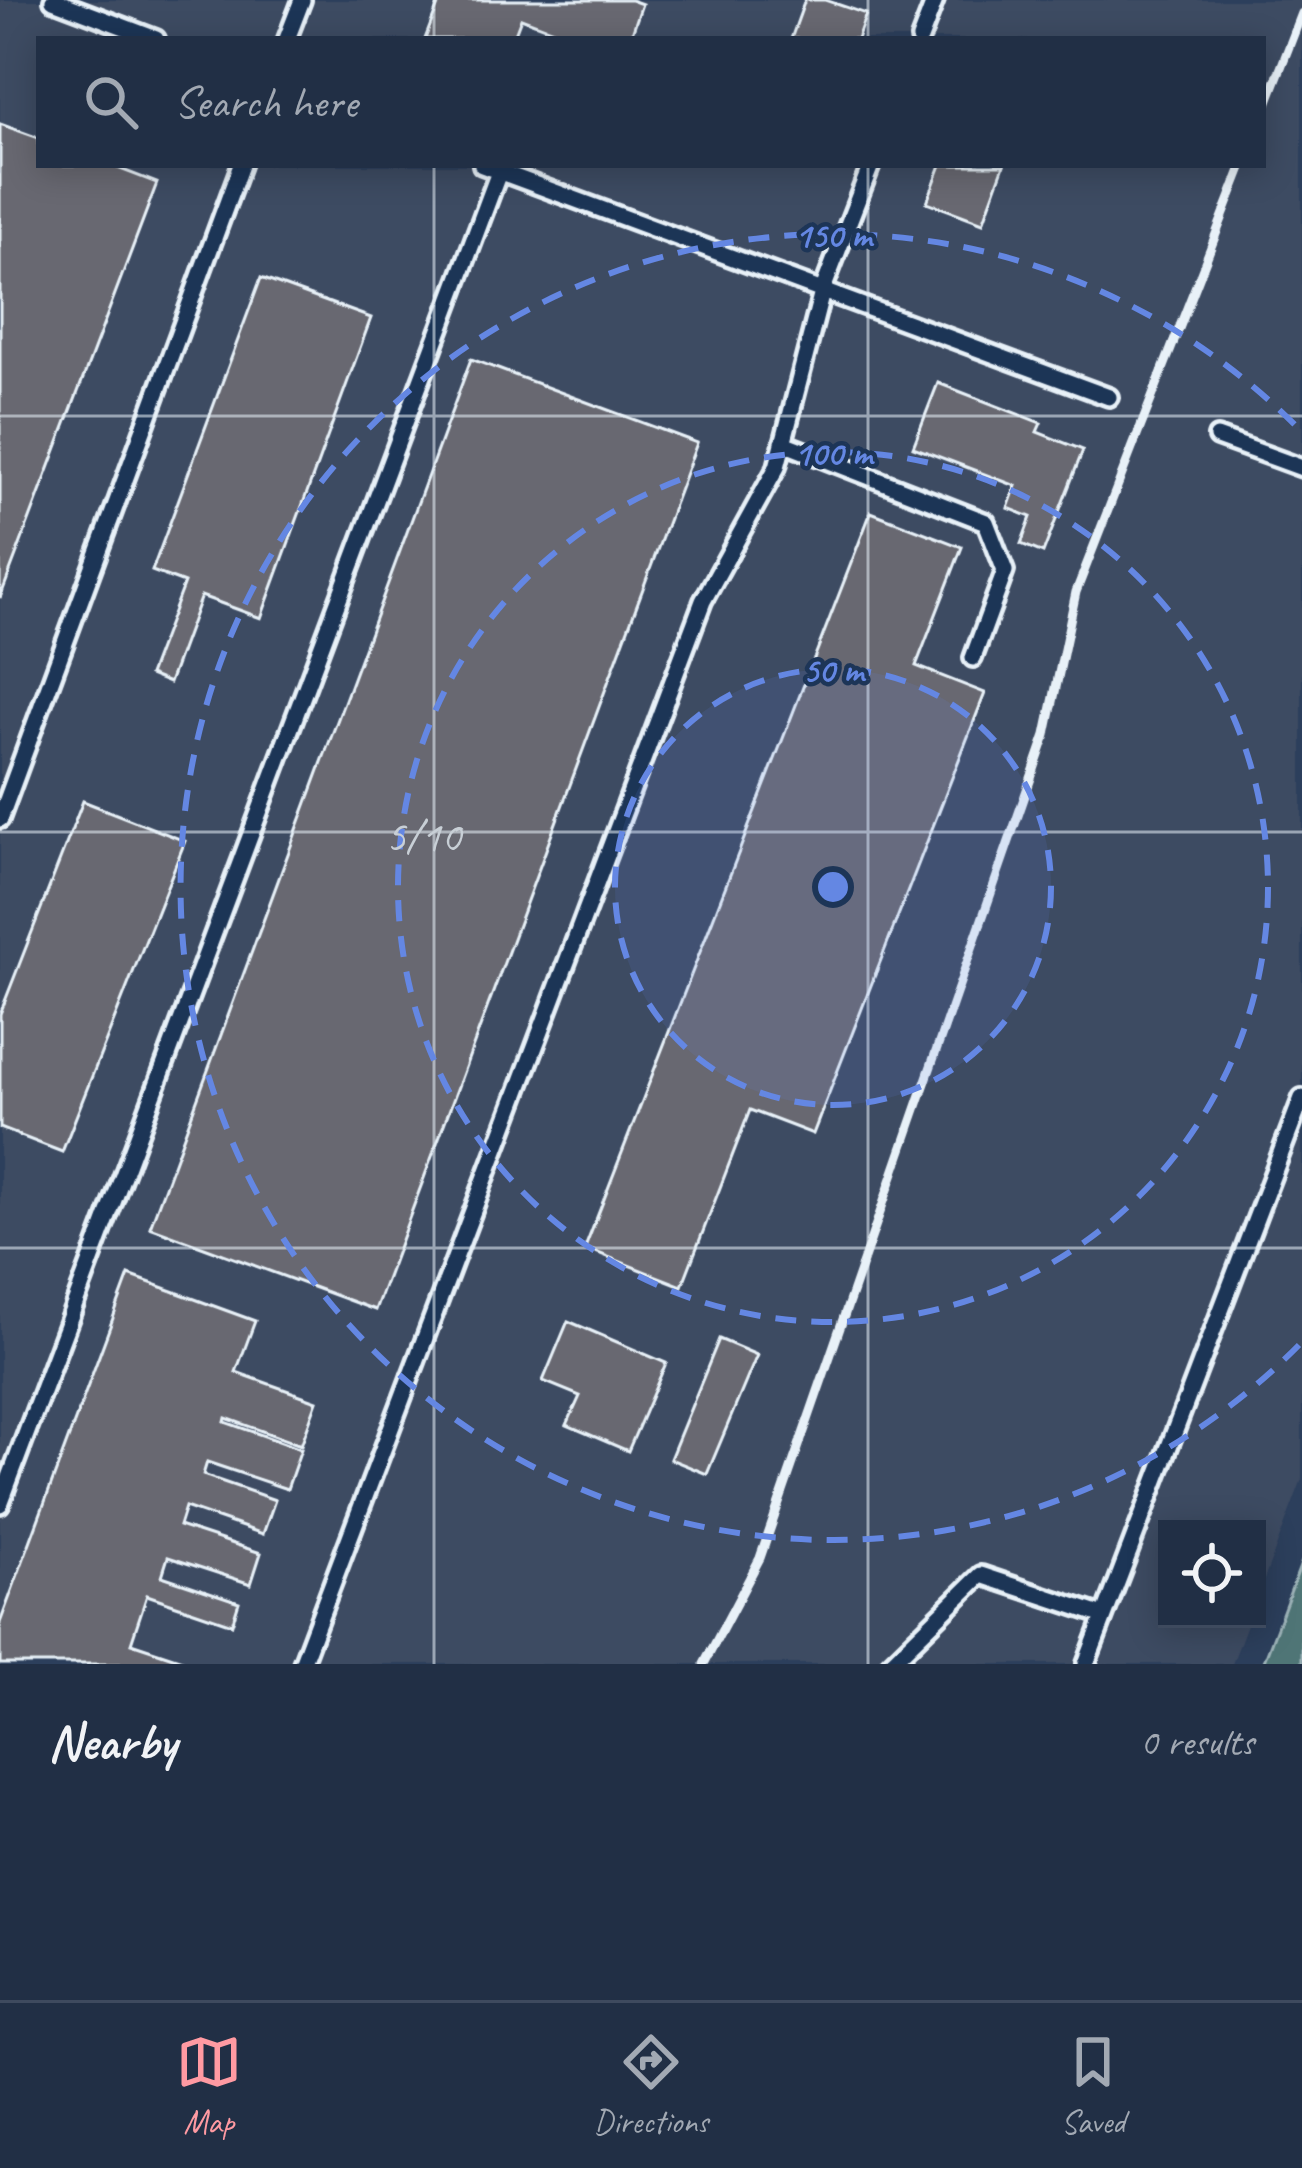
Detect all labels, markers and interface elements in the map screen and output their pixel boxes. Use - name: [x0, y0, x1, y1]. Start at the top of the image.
- search box: [36, 36, 1266, 168]
- icon: search: [78, 69, 144, 135]
- text: Search here: [174, 74, 357, 131]
- text: 150 m: [794, 212, 875, 258]
- text: 100 m: [794, 430, 875, 476]
- text: 50 m: [802, 647, 867, 693]
- house number: 5/10: [385, 808, 464, 865]
- centre of rings: [812, 866, 854, 908]
- map controls: [1158, 1520, 1266, 1628]
- button: locate: [1158, 1520, 1266, 1628]
- text: Nearby: [48, 1710, 176, 1774]
- text: 0 results: [1140, 1718, 1254, 1767]
- tab: Map: [176, 2029, 242, 2143]
- tab: Directions: [594, 2029, 708, 2143]
- tab: Saved: [1060, 2029, 1126, 2143]

